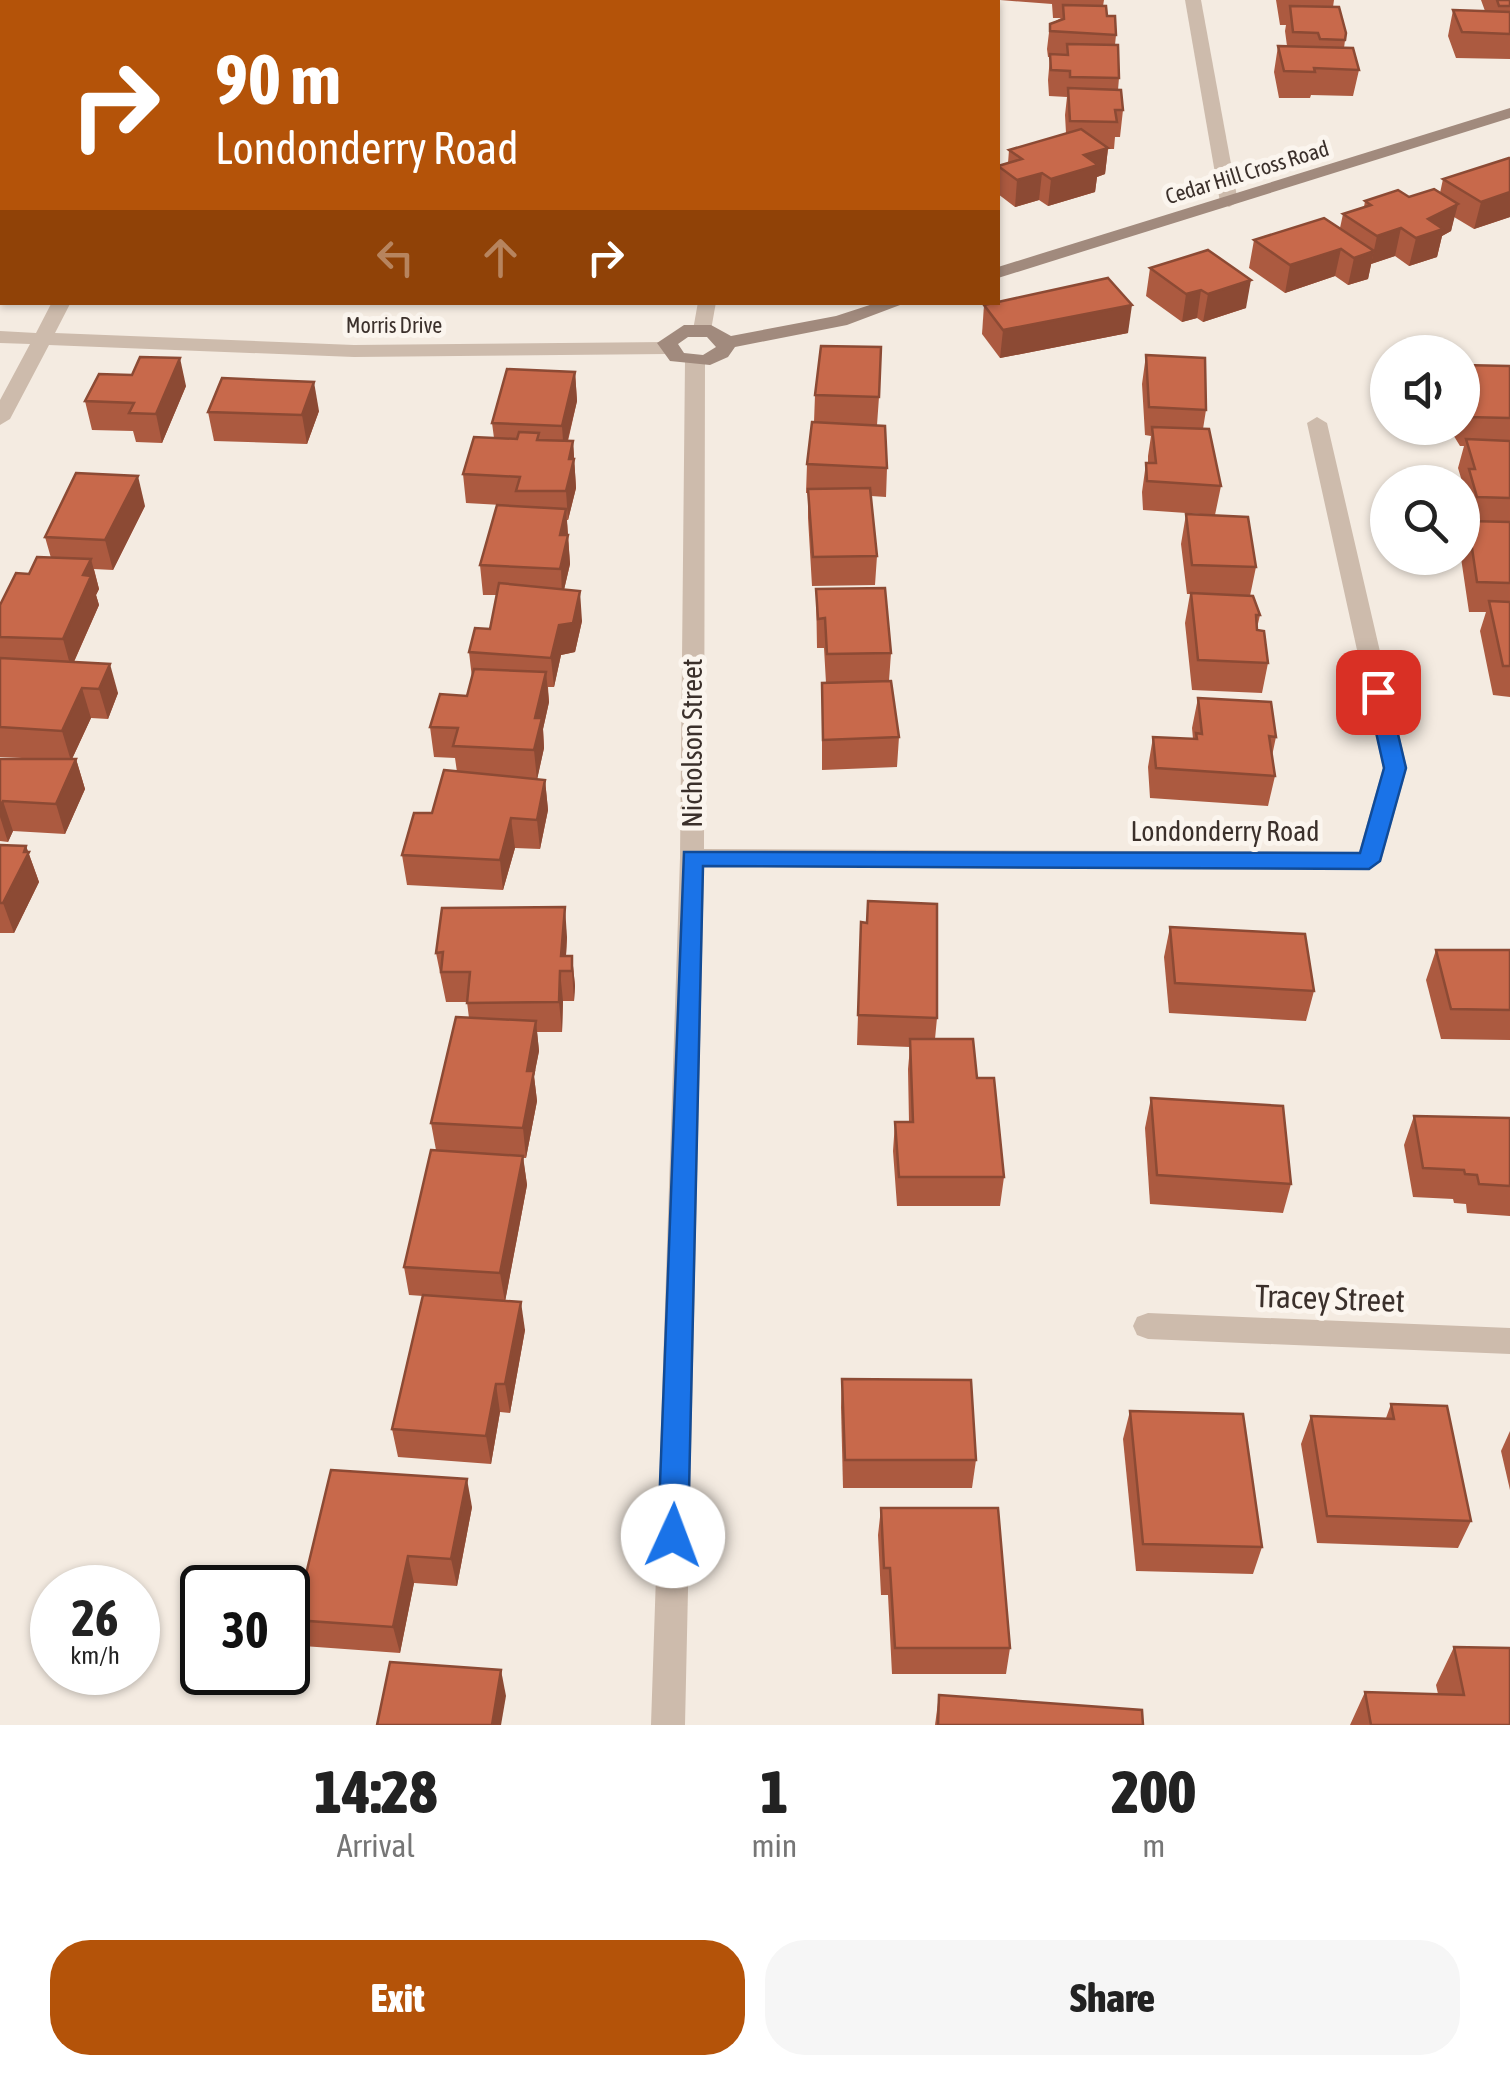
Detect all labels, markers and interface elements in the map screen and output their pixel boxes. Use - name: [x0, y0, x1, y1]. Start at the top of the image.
- text: 90 m: [215, 39, 341, 119]
- icon: right: [50, 40, 180, 170]
- text: Londonderry Road: [215, 122, 519, 174]
- street label: Cedar Hill Cross Road: [1162, 135, 1332, 209]
- icon: left: [368, 230, 423, 285]
- icon: ahead: [473, 230, 528, 285]
- icon: right: [578, 230, 633, 285]
- street label: Morris Drive: [346, 312, 442, 338]
- map controls: [1370, 335, 1480, 575]
- button: sound: [1370, 335, 1480, 445]
- button: search: [1370, 465, 1480, 575]
- pin: [1336, 650, 1421, 735]
- street label: Nicholson Street: [676, 658, 708, 828]
- icon: arrive: [1351, 665, 1406, 720]
- street label: Londonderry Road: [1131, 815, 1319, 847]
- street label: Tracey Street: [1255, 1277, 1405, 1319]
- position arrow: [621, 1484, 725, 1588]
- speed limit sign: 30: [180, 1565, 310, 1695]
- text: 26: [71, 1589, 118, 1647]
- text: km/h: [70, 1641, 120, 1669]
- text: 14:28: [314, 1757, 437, 1826]
- text: 1: [760, 1757, 789, 1826]
- text: 200: [1111, 1757, 1196, 1826]
- text: Arrival: [337, 1827, 415, 1864]
- text: min: [751, 1827, 797, 1864]
- text: m: [1142, 1827, 1165, 1864]
- button: Exit: [50, 1940, 745, 2055]
- button: Share: [765, 1940, 1460, 2055]

